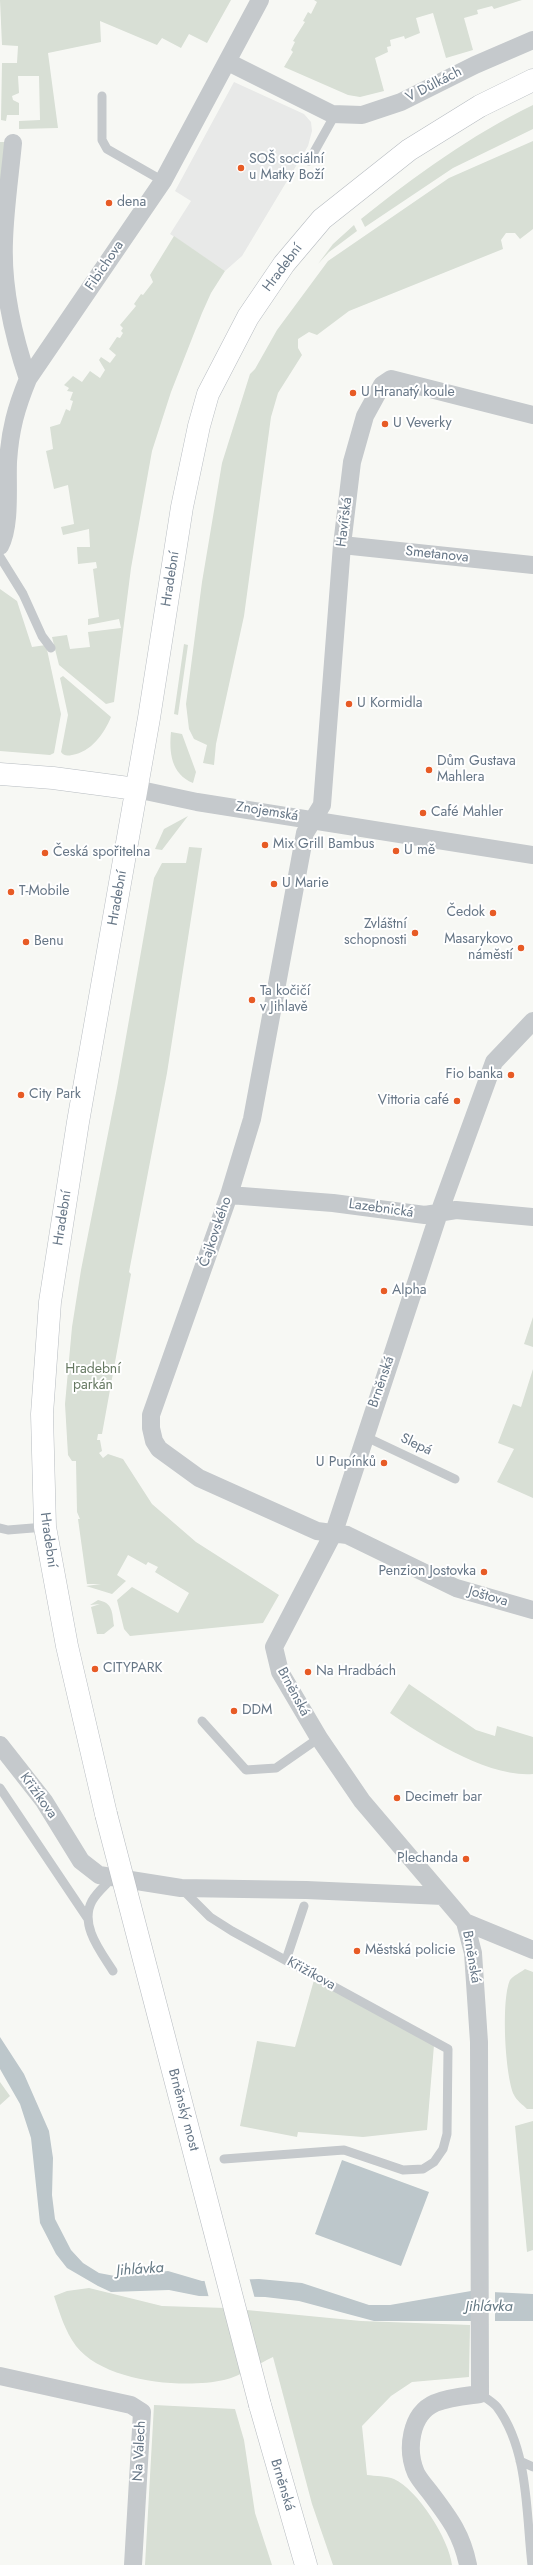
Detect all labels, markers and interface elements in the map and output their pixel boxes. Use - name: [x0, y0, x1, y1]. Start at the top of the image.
- street label: V Důlkách: [403, 64, 465, 106]
- place label: SOŠ sociální u Matky Boží: [249, 152, 324, 184]
- marker: SOŠ sociální u Matky Boží: [236, 163, 246, 173]
- place label: dena: [117, 195, 146, 211]
- marker: dena: [104, 198, 114, 208]
- street label: Fibichova: [82, 238, 128, 294]
- street label: Hradební: [260, 241, 306, 295]
- place label: U Hranatý koule: [361, 385, 455, 401]
- marker: U Hranatý koule: [348, 388, 358, 398]
- place label: U Veverky: [393, 416, 452, 432]
- marker: U Veverky: [380, 419, 390, 429]
- street label: Havířská: [334, 496, 356, 548]
- street label: Smetanova: [405, 543, 469, 567]
- street label: Hradební: [158, 550, 184, 608]
- place label: U Kormidla: [357, 696, 422, 712]
- marker: U Kormidla: [344, 699, 354, 709]
- place label: Dům Gustava Mahlera: [437, 754, 516, 786]
- marker: Dům Gustava Mahlera: [424, 765, 434, 775]
- street label: Znojemská: [235, 799, 299, 825]
- place label: Café Mahler: [431, 805, 503, 821]
- marker: Café Mahler: [418, 808, 428, 818]
- place label: Mix Grill Bambus: [273, 837, 374, 853]
- marker: Mix Grill Bambus: [260, 840, 270, 850]
- place label: U mě: [404, 843, 435, 859]
- place label: Česká spořitelna: [53, 845, 150, 861]
- marker: U mě: [391, 846, 401, 856]
- marker: Česká spořitelna: [40, 848, 50, 858]
- street label: Hradební: [105, 869, 131, 927]
- place label: U Marie: [282, 876, 329, 892]
- marker: U Marie: [269, 879, 279, 889]
- place label: T-Mobile: [19, 884, 69, 900]
- marker: T-Mobile: [6, 887, 16, 897]
- place label: Čedok: [446, 905, 485, 921]
- marker: Čedok: [488, 908, 498, 918]
- place label: Zvláštní schopnosti: [344, 917, 407, 950]
- marker: Zvláštní schopnosti: [410, 928, 420, 938]
- place label: Masarykovo náměstí: [444, 932, 513, 964]
- place label: Benu: [34, 934, 64, 950]
- marker: Benu: [21, 937, 31, 947]
- marker: Masarykovo náměstí: [516, 943, 526, 953]
- place label: Ta kočičí v Jihlavě: [260, 984, 310, 1016]
- marker: Ta kočičí v Jihlavě: [247, 995, 257, 1005]
- place label: Fio banka: [446, 1067, 503, 1083]
- marker: Fio banka: [506, 1070, 516, 1080]
- place label: City Park: [29, 1087, 81, 1103]
- marker: City Park: [16, 1090, 26, 1100]
- place label: Vittoria café: [378, 1093, 449, 1109]
- marker: Vittoria café: [452, 1096, 462, 1106]
- street label: Hradební: [50, 1189, 76, 1247]
- street label: Čajkovského: [196, 1195, 236, 1269]
- street label: Lazebnická: [348, 1196, 414, 1222]
- place label: Alpha: [392, 1283, 427, 1299]
- marker: Alpha: [379, 1286, 389, 1296]
- street label: Brněnská: [365, 1354, 399, 1410]
- park label: Hradební parkán: [65, 1362, 121, 1394]
- street label: Slepá: [398, 1430, 434, 1460]
- place label: U Pupínků: [316, 1455, 376, 1471]
- marker: U Pupínků: [379, 1458, 389, 1468]
- street label: Hradební: [36, 1511, 60, 1569]
- place label: Penzion Jostovka: [378, 1564, 476, 1580]
- marker: Penzion Jostovka: [479, 1567, 489, 1577]
- street label: Joštova: [466, 1583, 510, 1611]
- place label: CITYPARK: [103, 1661, 162, 1677]
- marker: CITYPARK: [90, 1664, 100, 1674]
- place label: Na Hradbách: [316, 1664, 396, 1680]
- street label: Brněnská: [273, 1665, 313, 1719]
- marker: Na Hradbách: [303, 1667, 313, 1677]
- place label: DDM: [242, 1703, 272, 1719]
- marker: DDM: [229, 1706, 239, 1716]
- street label: Křižíkova: [16, 1770, 60, 1822]
- place label: Decimetr bar: [405, 1790, 482, 1806]
- marker: Decimetr bar: [392, 1793, 402, 1803]
- place label: Plechanda: [397, 1851, 458, 1867]
- marker: Plechanda: [461, 1854, 471, 1864]
- street label: Brněnská: [458, 1929, 484, 1985]
- place label: Městská policie: [365, 1943, 455, 1959]
- marker: Městská policie: [352, 1946, 362, 1956]
- street label: Křižíkova: [284, 1954, 338, 1994]
- street label: Brněnský most: [164, 2067, 202, 2153]
- water label: Jihlávka: [116, 2259, 164, 2281]
- water label: Jihlávka: [465, 2298, 513, 2316]
- street label: Na Valech: [130, 2420, 150, 2482]
- street label: Brněnská: [266, 2457, 298, 2513]

